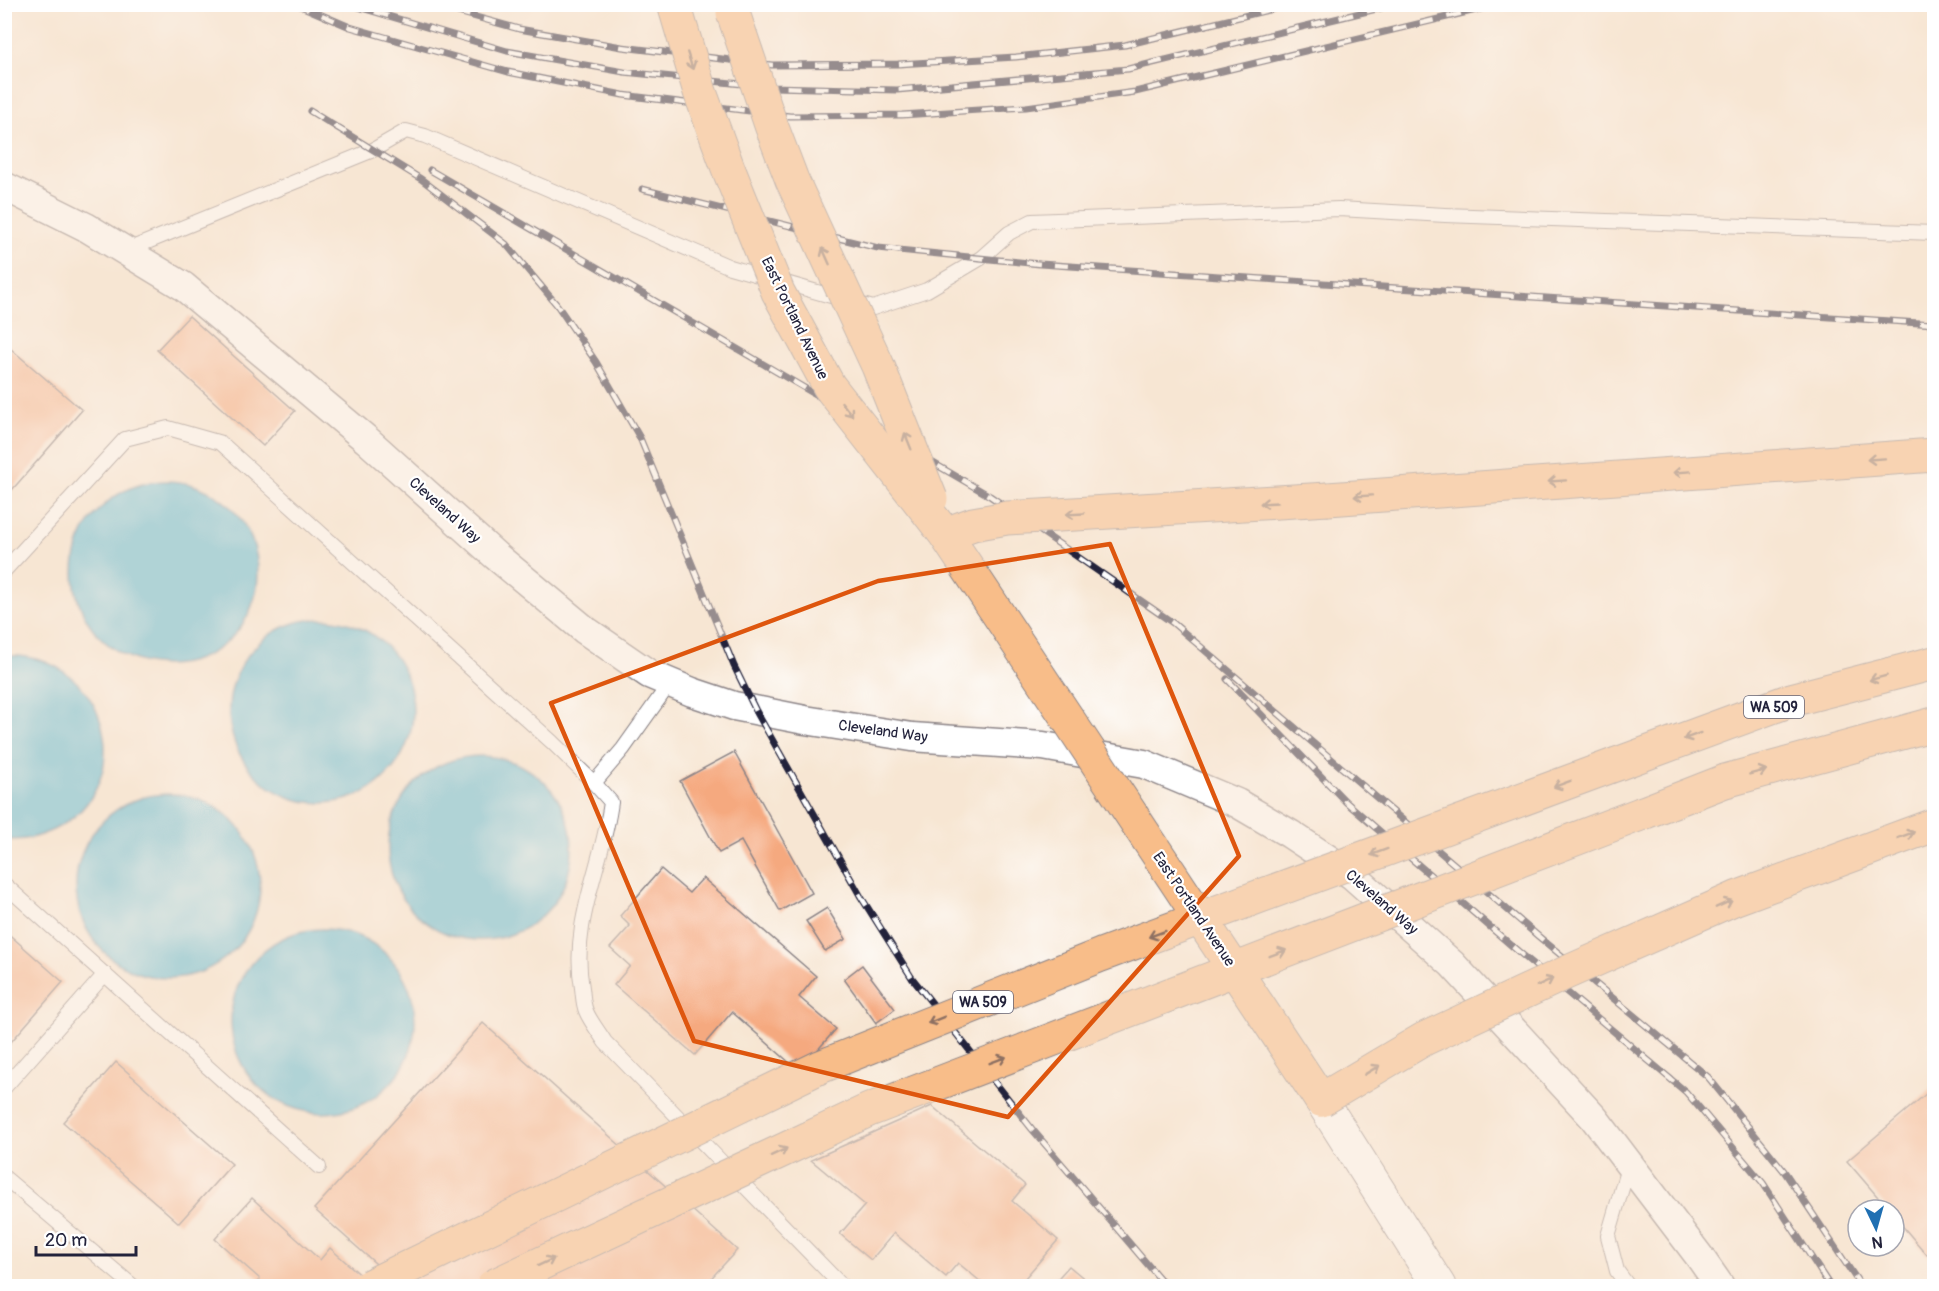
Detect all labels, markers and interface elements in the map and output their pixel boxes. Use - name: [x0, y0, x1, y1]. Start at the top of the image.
- one-way arrow: [685, 51, 696, 70]
- one-way arrow: [820, 247, 832, 265]
- street label: East Portland Avenue: [757, 254, 833, 383]
- one-way arrow: [841, 401, 854, 417]
- one-way arrow: [902, 432, 913, 451]
- one-way arrow: [1867, 453, 1887, 464]
- one-way arrow: [1672, 467, 1692, 478]
- street label: Cleveland Way: [405, 473, 485, 548]
- one-way arrow: [1548, 476, 1568, 487]
- one-way arrow: [1353, 491, 1373, 502]
- one-way arrow: [1260, 497, 1280, 508]
- one-way arrow: [1065, 509, 1085, 520]
- one-way arrow: [1869, 672, 1888, 684]
- road number: WA 509: [1744, 696, 1804, 718]
- street label: Cleveland Way: [837, 716, 929, 747]
- one-way arrow: [1683, 732, 1702, 743]
- one-way arrow: [1748, 766, 1767, 778]
- one-way arrow: [1553, 780, 1572, 791]
- one-way arrow: [1896, 828, 1915, 839]
- one-way arrow: [1370, 847, 1389, 858]
- street label: East Portland Avenue: [1148, 848, 1239, 971]
- street label: Cleveland Way: [1342, 866, 1422, 939]
- one-way arrow: [1714, 897, 1732, 909]
- one-way arrow: [1148, 929, 1167, 940]
- one-way arrow: [1268, 947, 1287, 958]
- one-way arrow: [1536, 976, 1554, 988]
- road number: WA 509: [953, 991, 1013, 1013]
- one-way arrow: [927, 1016, 946, 1027]
- one-way arrow: [988, 1054, 1006, 1065]
- one-way arrow: [1363, 1064, 1380, 1076]
- one-way arrow: [770, 1145, 788, 1157]
- north arrow: [1846, 1198, 1906, 1258]
- scale bar: [36, 1219, 136, 1257]
- text: 20 m: [45, 1229, 87, 1252]
- text: N: [1871, 1232, 1883, 1252]
- one-way arrow: [536, 1255, 554, 1267]

